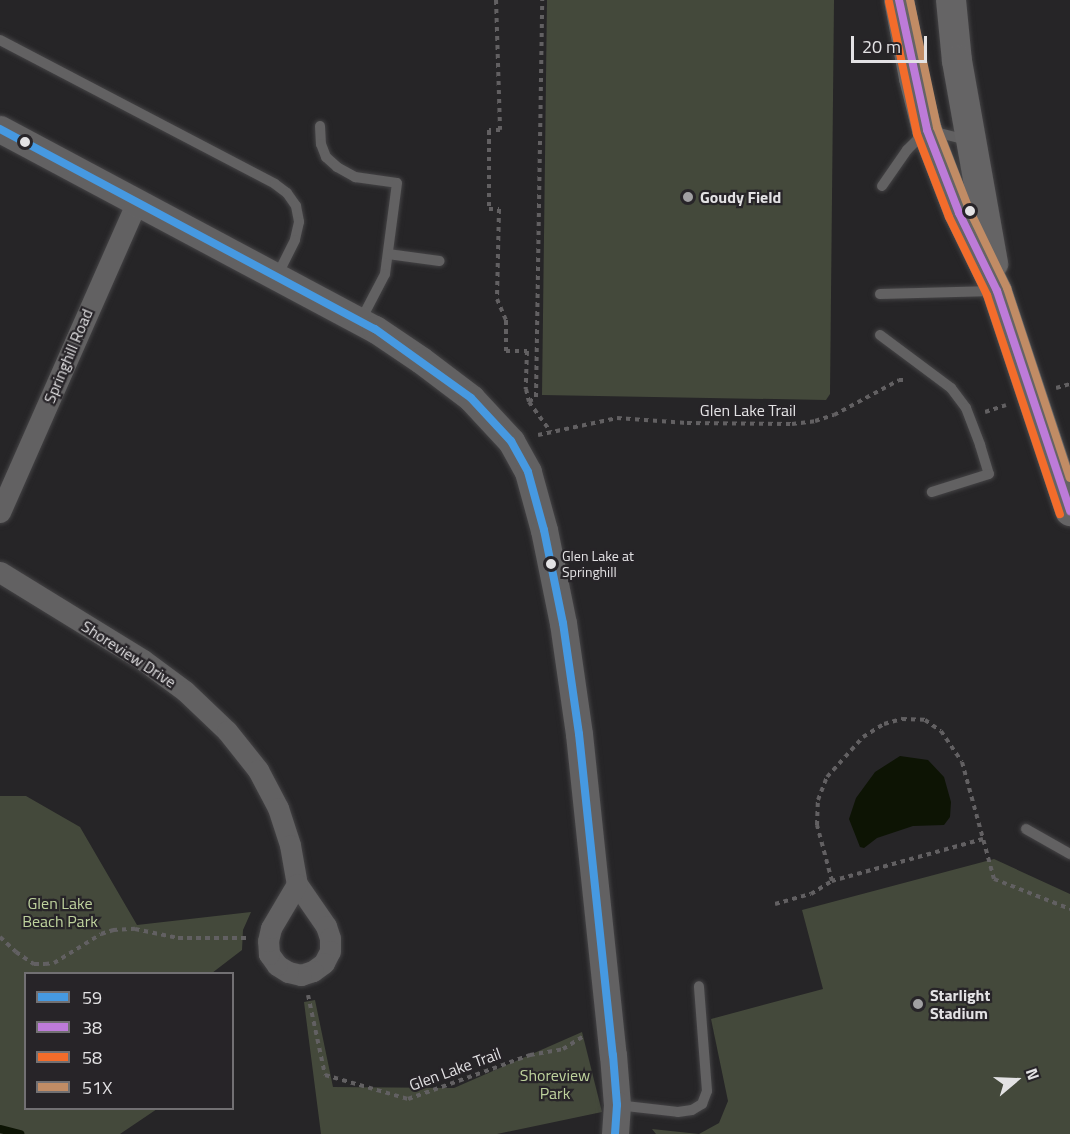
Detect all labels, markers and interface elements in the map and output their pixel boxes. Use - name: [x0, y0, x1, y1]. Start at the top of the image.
- scale bar: [854, 24, 930, 62]
- text: 20 m: [862, 33, 901, 60]
- unlabelled marker: [19, 136, 31, 148]
- place label: Goudy Field: [700, 187, 781, 207]
- marker: Goudy Field: [681, 190, 695, 204]
- unlabelled marker: [964, 205, 976, 217]
- street label: Springhill Road: [40, 306, 96, 406]
- street label: Glen Lake Trail: [700, 400, 796, 420]
- place label: Glen Lake at Springhill: [562, 548, 634, 580]
- marker: Glen Lake at Springhill: [545, 558, 557, 570]
- street label: Shoreview Drive: [78, 616, 180, 692]
- park label: Glen Lake Beach Park: [22, 893, 98, 931]
- legend: [24, 972, 234, 1110]
- text: 59: [82, 984, 102, 1011]
- place label: Starlight Stadium: [930, 985, 990, 1023]
- marker: Starlight Stadium: [911, 997, 925, 1011]
- text: 38: [82, 1014, 102, 1041]
- text: 58: [82, 1044, 102, 1071]
- street label: Glen Lake Trail: [406, 1044, 504, 1094]
- north arrow: [986, 1050, 1046, 1110]
- park label: Shoreview Park: [520, 1065, 590, 1103]
- text: N: [1020, 1065, 1046, 1083]
- text: 51X: [82, 1074, 112, 1101]

